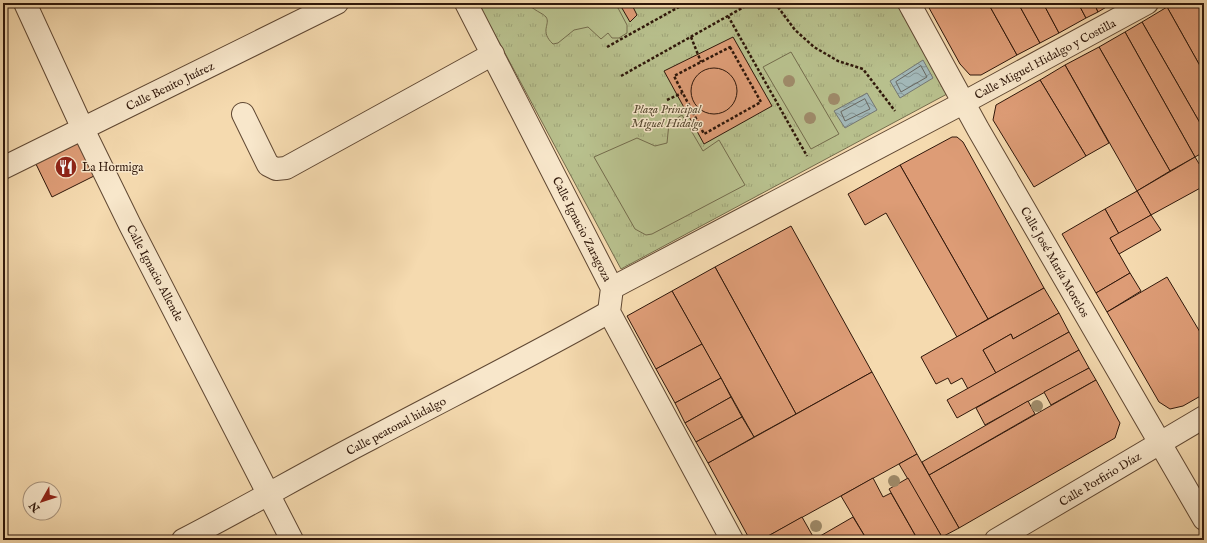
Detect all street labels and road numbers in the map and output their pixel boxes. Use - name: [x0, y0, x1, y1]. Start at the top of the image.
- street label: Calle Miguel Hidalgo y Costilla: [972, 15, 1119, 103]
- street label: Calle Benito Juárez: [124, 58, 218, 115]
- street label: Calle Ignacio Zaragoza: [549, 174, 615, 285]
- street label: Calle José María Morelos: [1016, 204, 1092, 321]
- street label: Calle Ignacio Allende: [123, 222, 187, 325]
- street label: Calle peatonal hidalgo: [344, 394, 450, 460]
- street label: Calle Porfirio Díaz: [1056, 449, 1144, 510]

